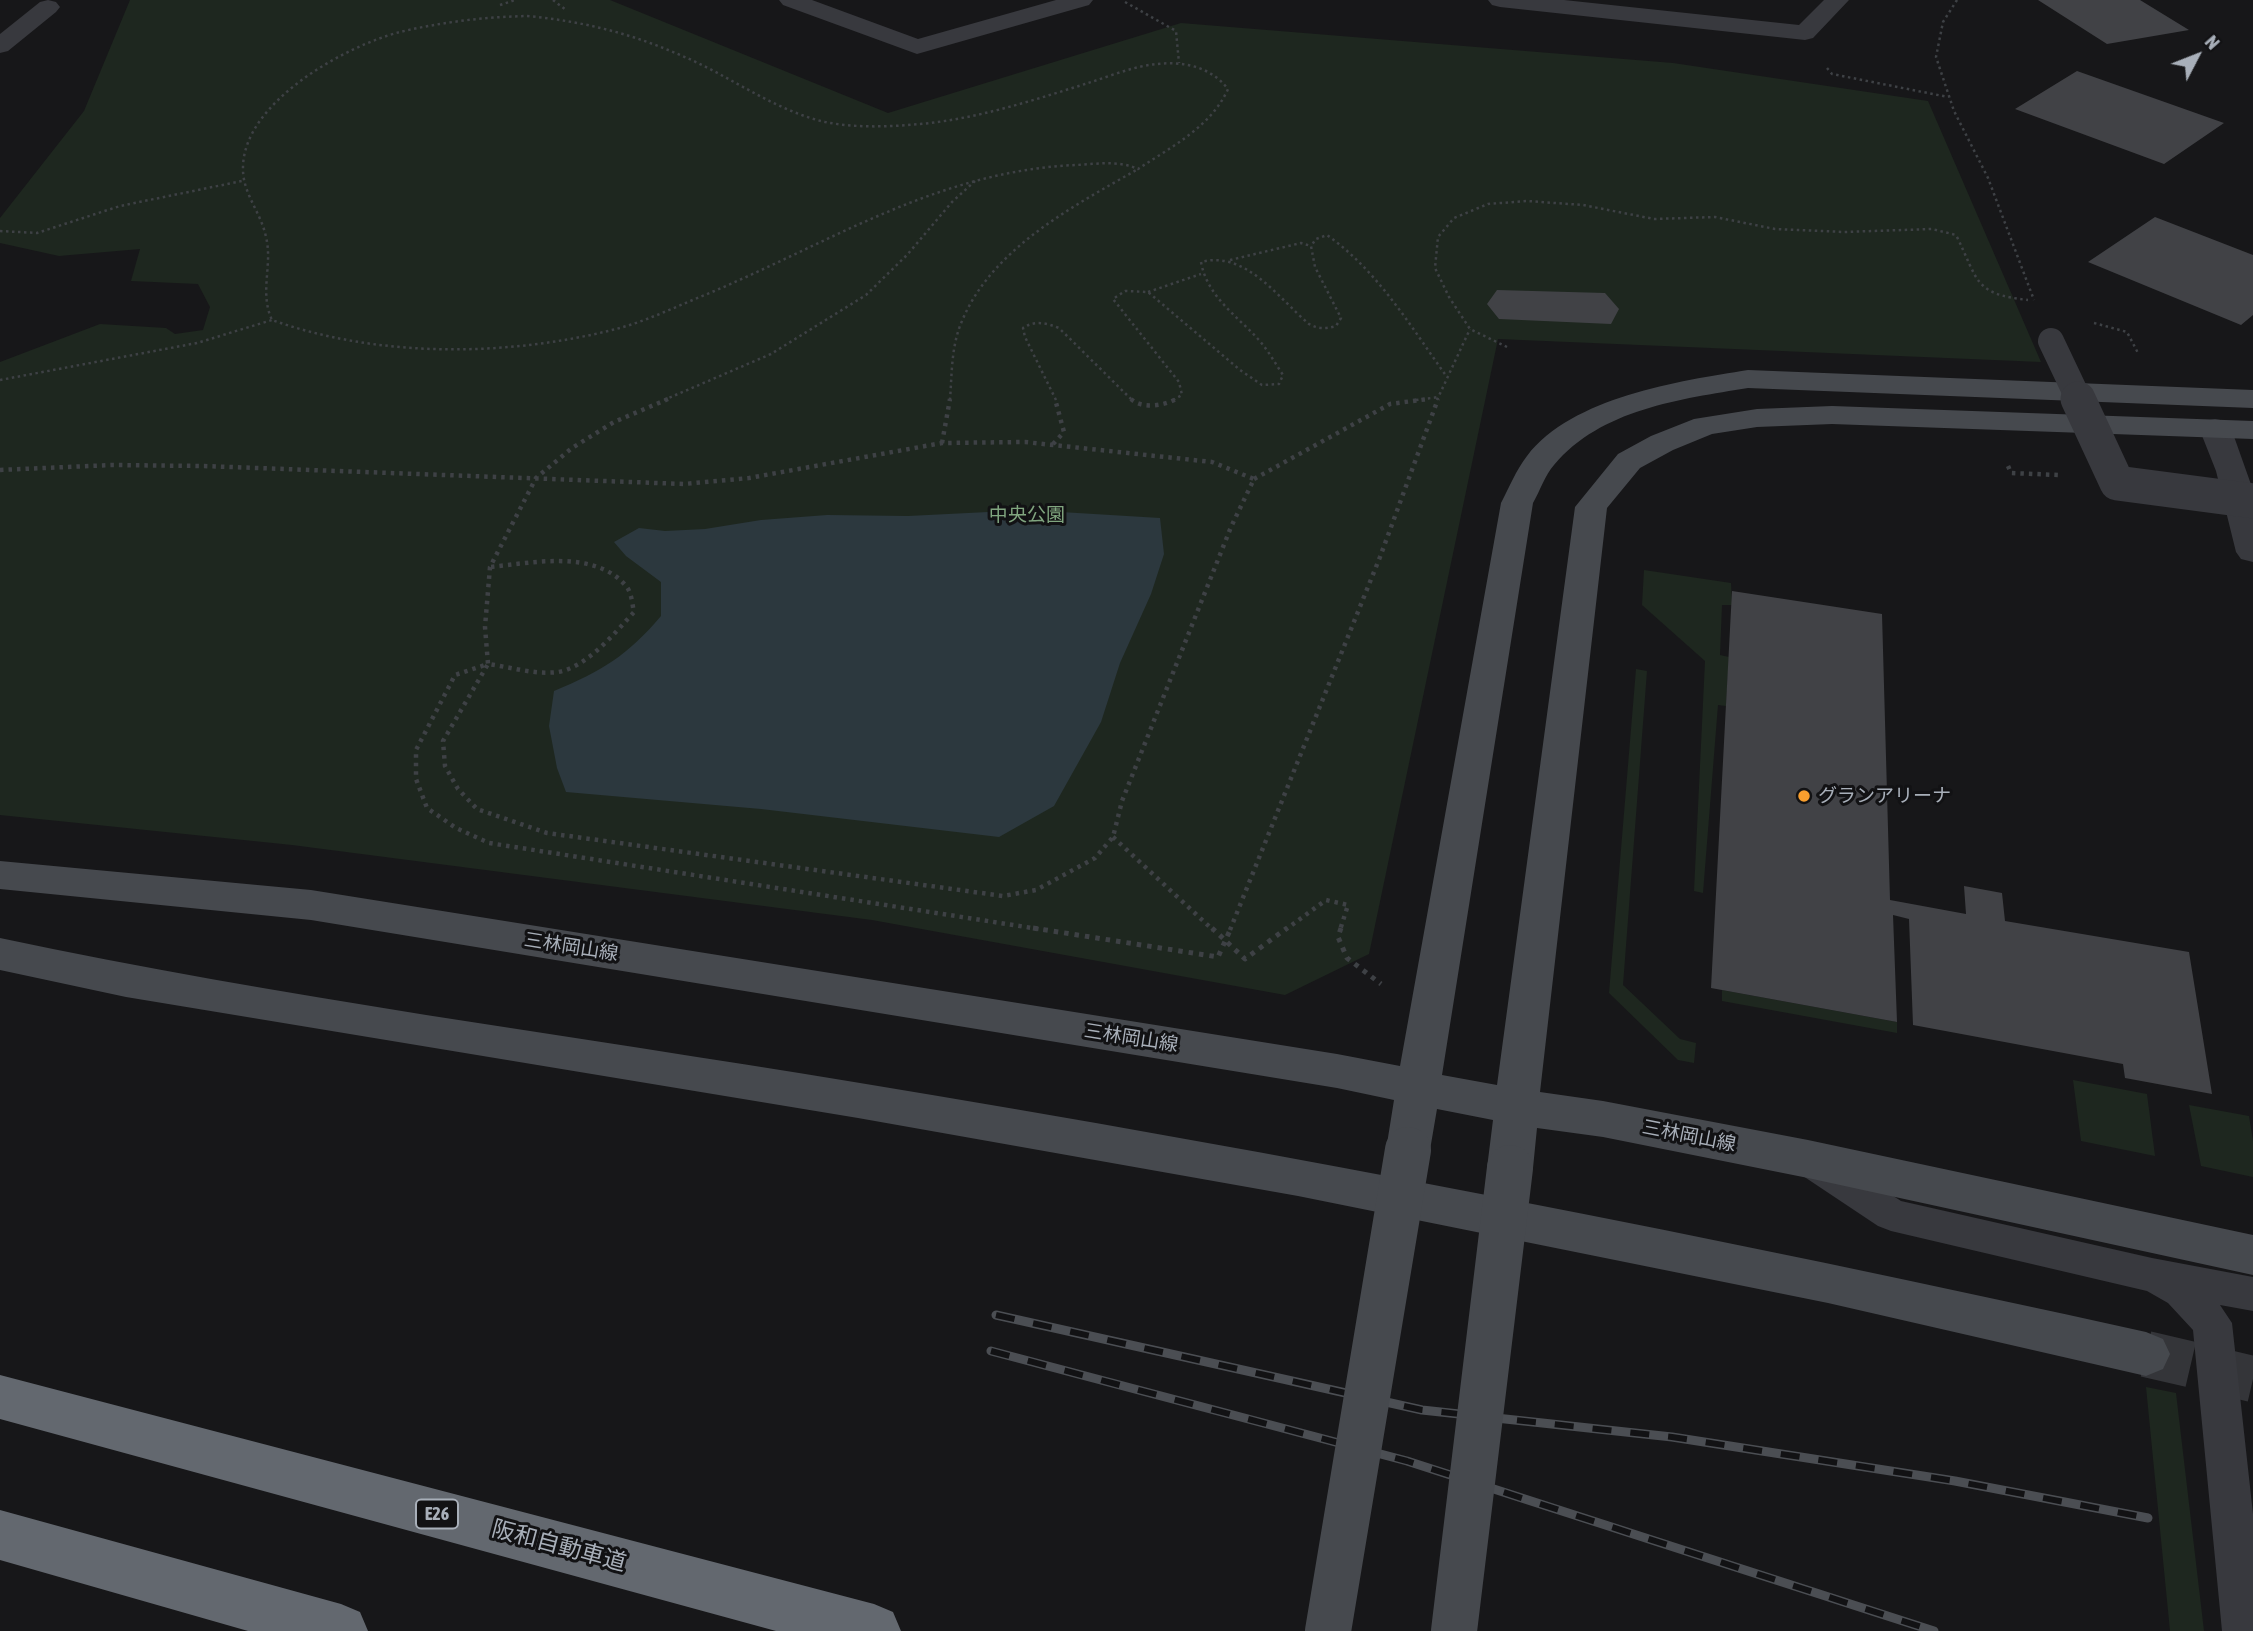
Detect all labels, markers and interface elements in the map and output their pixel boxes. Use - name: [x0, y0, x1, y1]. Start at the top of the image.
- north arrow: [2162, 21, 2232, 91]
- text: N: [2201, 30, 2225, 53]
- park label: 中央公園: [989, 504, 1065, 526]
- place label: グランアリーナ: [1818, 785, 1951, 807]
- marker: グランアリーナ: [1796, 788, 1812, 804]
- street label: 三林岡山線: [522, 928, 620, 966]
- street label: 三林岡山線: [1082, 1019, 1180, 1057]
- street label: 三林岡山線: [1640, 1116, 1738, 1156]
- road number: E26: [416, 1499, 458, 1528]
- street label: 阪和自動車道: [489, 1515, 629, 1577]

